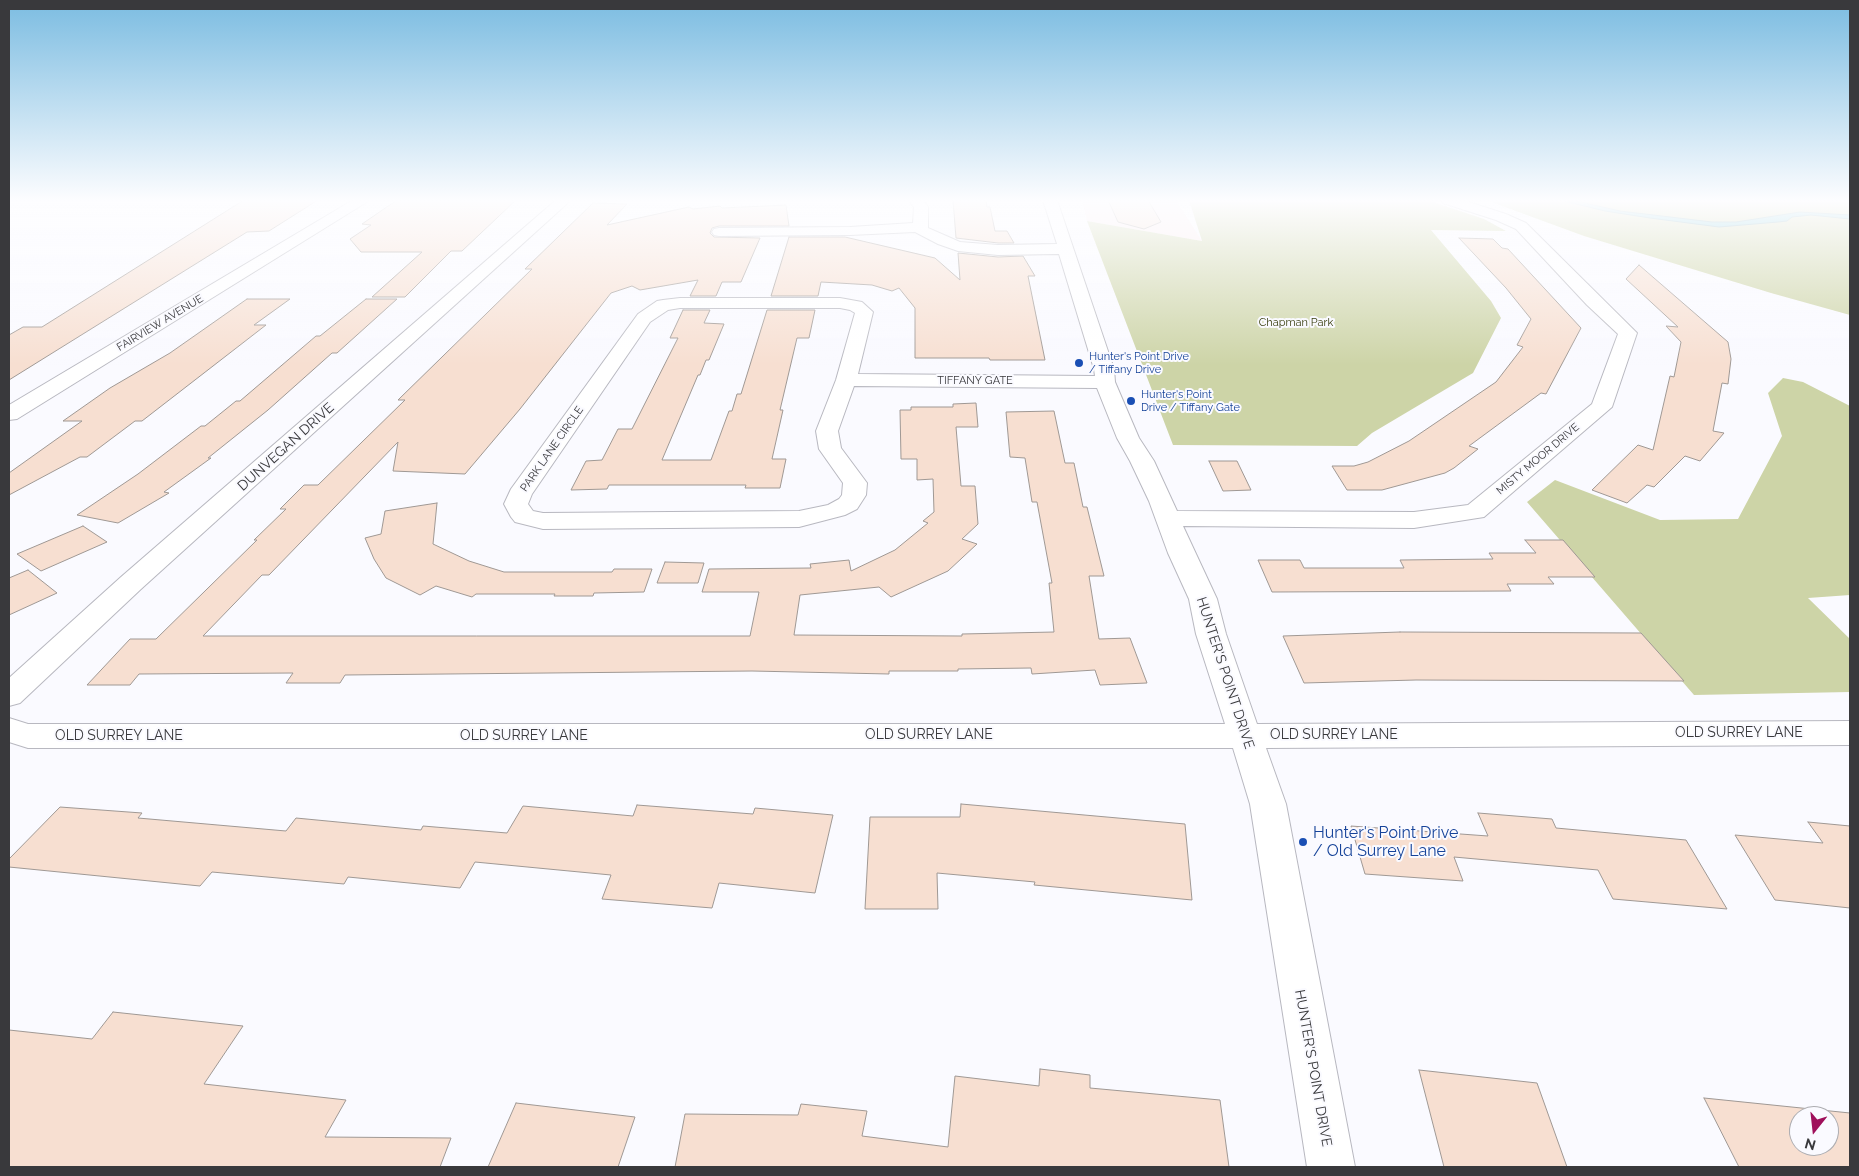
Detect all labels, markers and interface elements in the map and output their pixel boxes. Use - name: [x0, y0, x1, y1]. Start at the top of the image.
- street label: FAIRVIEW AVENUE: [114, 292, 206, 354]
- park label: Chapman Park: [1259, 316, 1333, 330]
- place label: Hunter's Point Drive / Tiffany Drive: [1089, 350, 1189, 376]
- marker: Hunter's Point Drive / Tiffany Drive: [1073, 357, 1085, 369]
- street label: TIFFANY GATE: [937, 374, 1013, 388]
- place label: Hunter's Point Drive / Tiffany Gate: [1141, 388, 1240, 414]
- marker: Hunter's Point Drive / Tiffany Gate: [1125, 395, 1137, 407]
- street label: DUNVEGAN DRIVE: [234, 399, 338, 495]
- street label: PARK LANE CIRCLE: [518, 404, 586, 494]
- street label: MISTY MOOR DRIVE: [1494, 421, 1582, 497]
- street label: HUNTER'S POINT DRIVE: [1192, 595, 1258, 751]
- street label: OLD SURREY LANE: [1675, 725, 1803, 741]
- street label: OLD SURREY LANE: [865, 727, 993, 743]
- street label: OLD SURREY LANE: [1270, 727, 1398, 743]
- street label: OLD SURREY LANE: [55, 728, 183, 744]
- street label: OLD SURREY LANE: [460, 728, 588, 744]
- place label: Hunter's Point Drive / Old Surrey Lane: [1313, 823, 1458, 861]
- marker: Hunter's Point Drive / Old Surrey Lane: [1297, 836, 1309, 848]
- street label: HUNTER'S POINT DRIVE: [1291, 988, 1335, 1148]
- north arrow: [1789, 1106, 1839, 1156]
- text: N: [1803, 1135, 1817, 1154]

